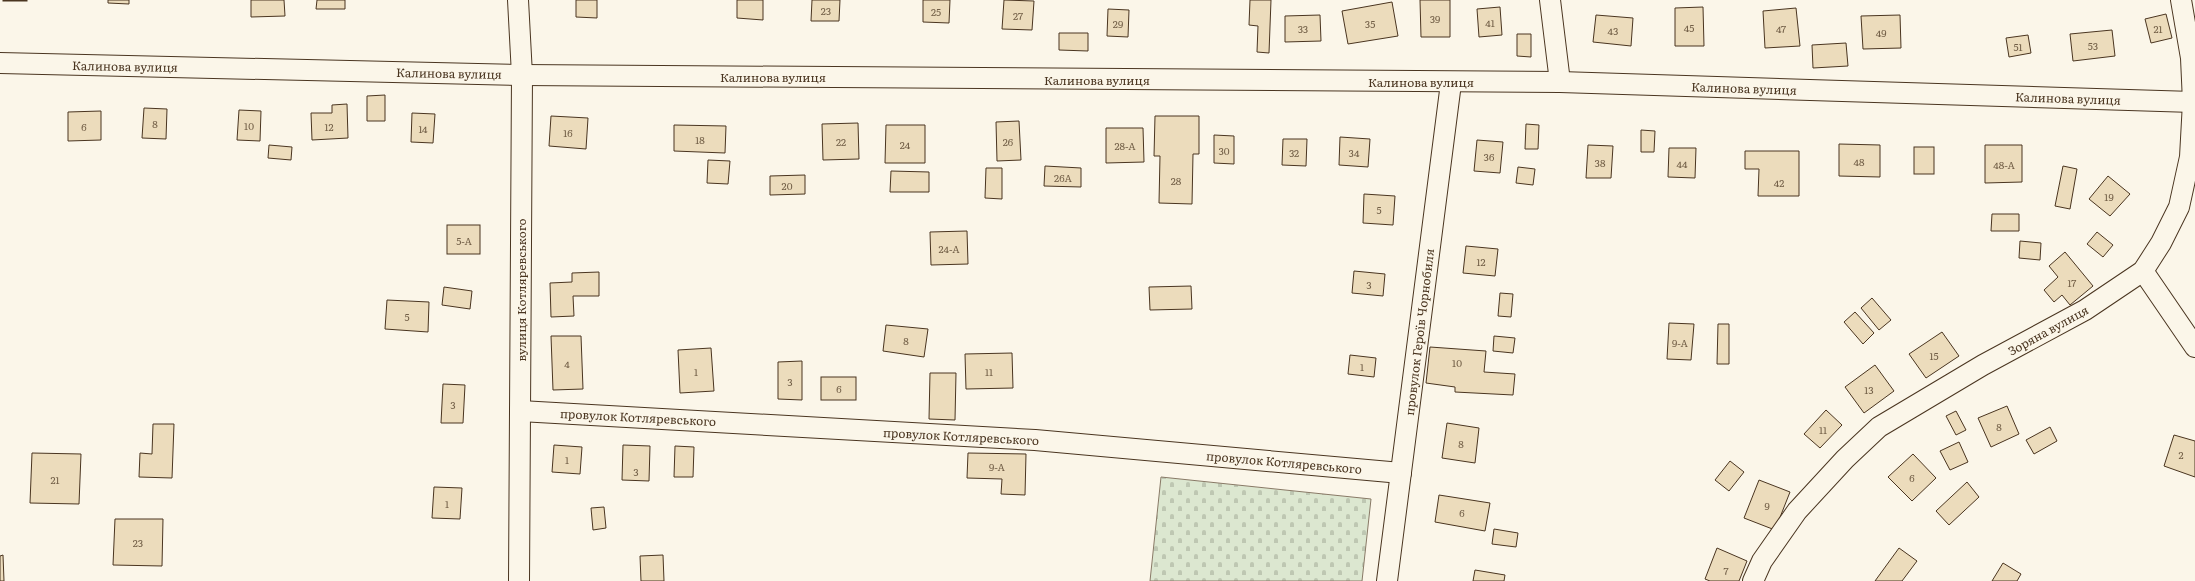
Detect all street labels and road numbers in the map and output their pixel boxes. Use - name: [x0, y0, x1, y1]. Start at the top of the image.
- street label: Калинова вулиця: [72, 56, 178, 76]
- street label: Калинова вулиця: [396, 63, 502, 83]
- street label: Калинова вулиця: [720, 68, 826, 86]
- street label: Калинова вулиця: [1044, 71, 1150, 89]
- street label: Калинова вулиця: [1368, 73, 1474, 91]
- street label: Калинова вулиця: [1691, 77, 1797, 99]
- street label: Калинова вулиця: [2015, 87, 2121, 109]
- street label: вулиця Котляревського: [512, 218, 530, 362]
- street label: провулок Героїв Чорнобиля: [1400, 247, 1438, 417]
- street label: Зоряна вулиця: [2004, 300, 2092, 360]
- street label: провулок Котляревського: [559, 404, 717, 430]
- street label: провулок Котляревського: [882, 423, 1040, 449]
- street label: провулок Котляревського: [1205, 446, 1363, 478]

